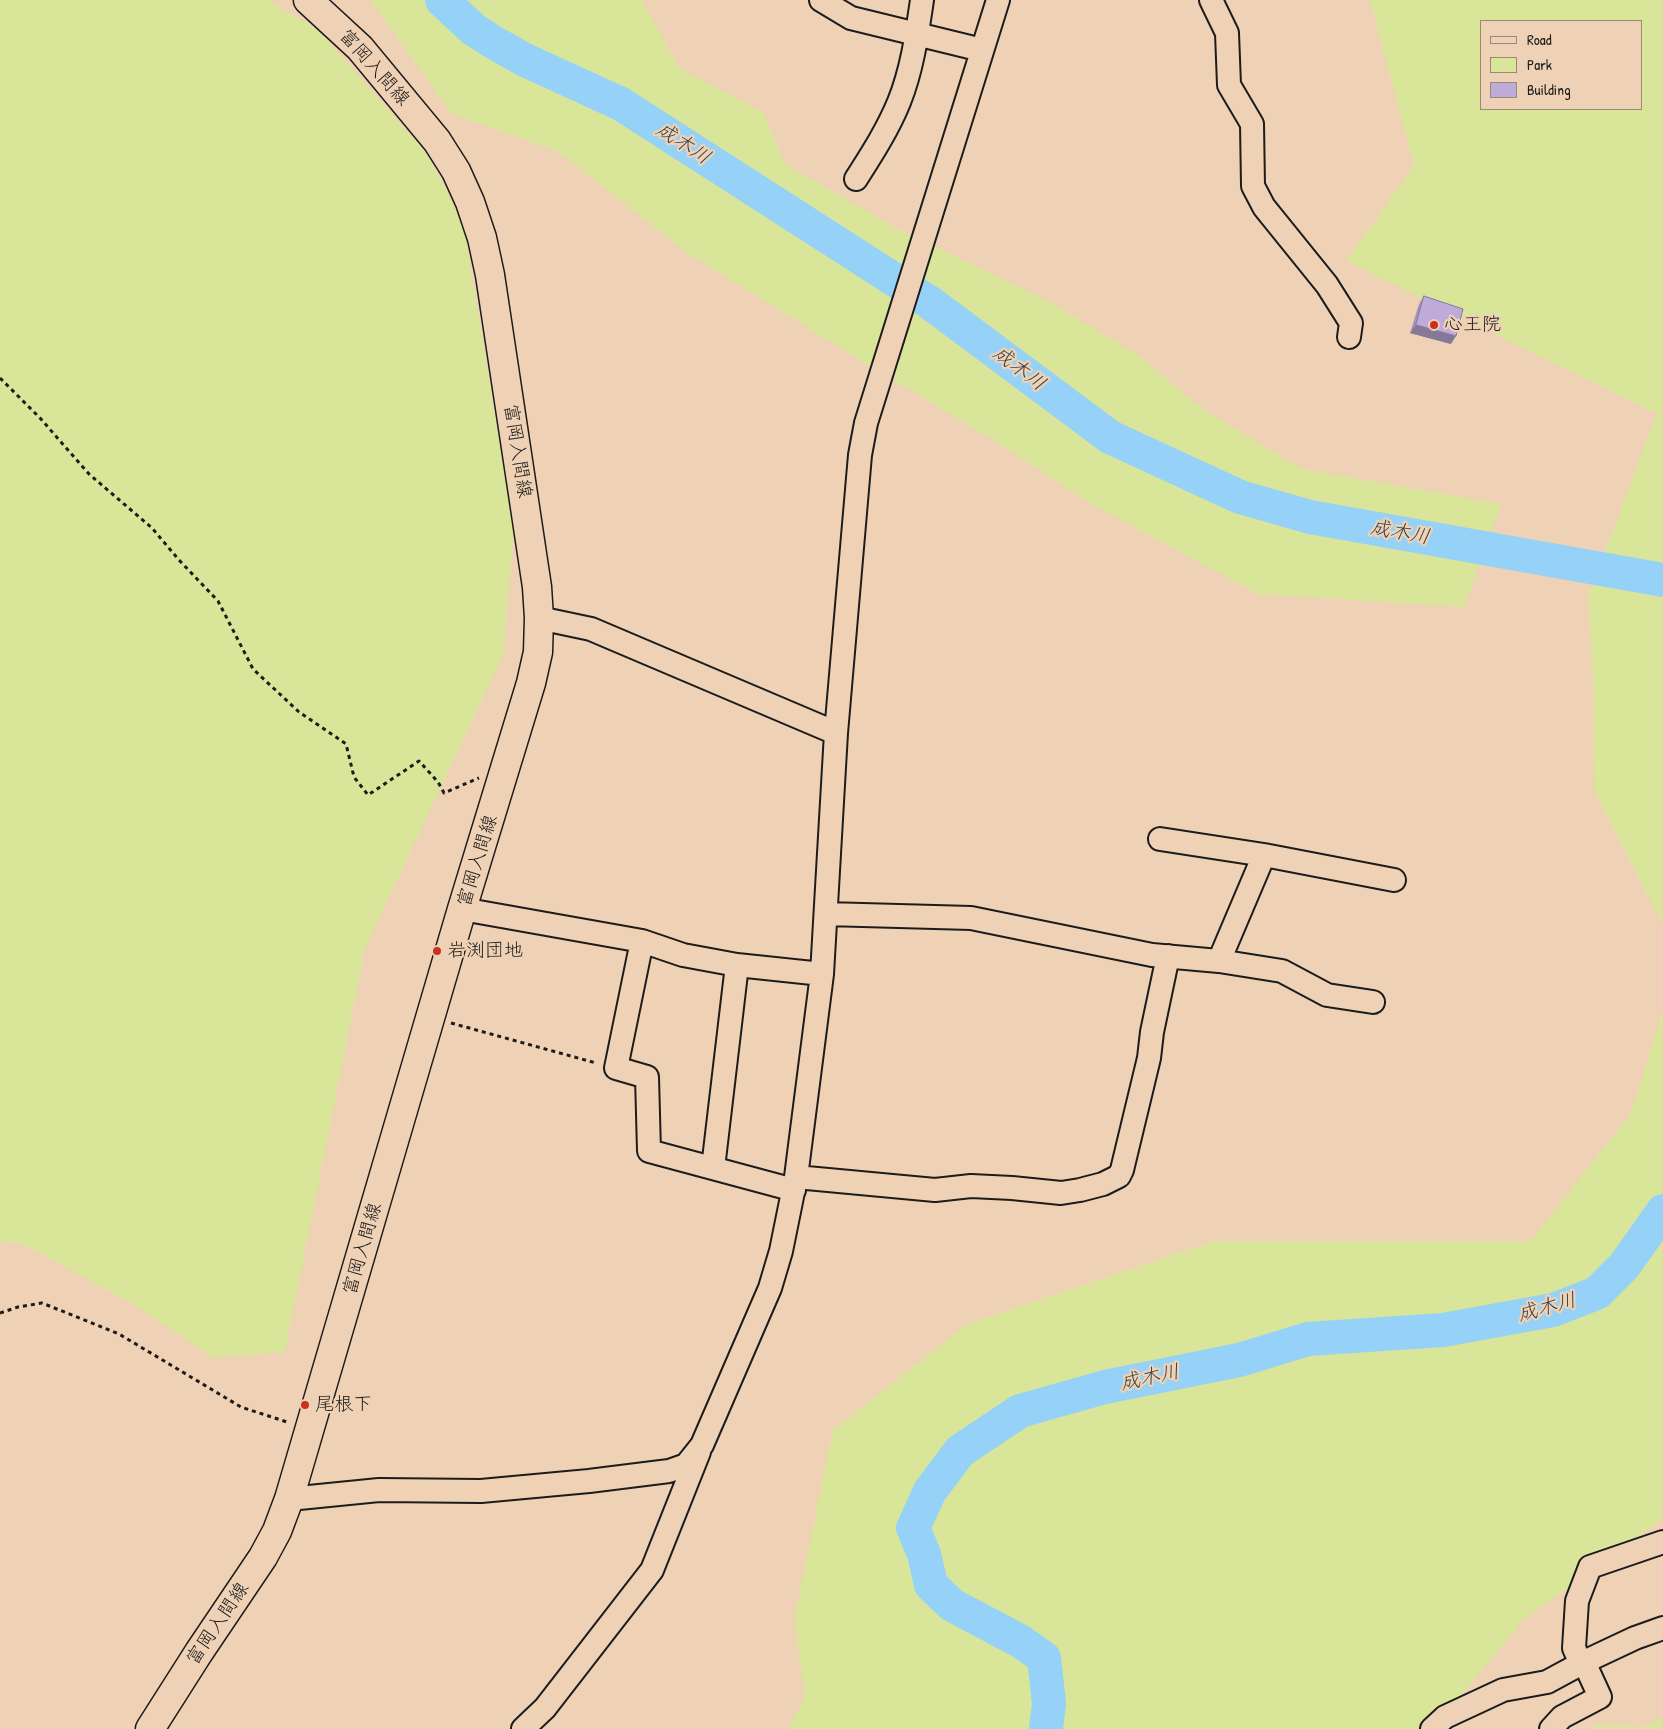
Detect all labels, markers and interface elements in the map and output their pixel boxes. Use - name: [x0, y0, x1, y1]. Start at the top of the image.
- legend: [1480, 20, 1643, 110]
- street label: 富岡入間線: [334, 25, 414, 111]
- text: Road: [1527, 29, 1552, 50]
- text: Park: [1527, 54, 1552, 75]
- text: Building: [1527, 79, 1571, 100]
- water label: 成木川: [651, 118, 715, 170]
- place label: 心王院: [1444, 314, 1501, 336]
- marker: 心王院: [1428, 319, 1440, 331]
- water label: 成木川: [988, 341, 1050, 397]
- street label: 富岡入間線: [498, 402, 536, 500]
- water label: 成木川: [1368, 516, 1432, 550]
- street label: 富岡入間線: [453, 812, 503, 910]
- place label: 岩渕団地: [447, 940, 523, 962]
- marker: 岩渕団地: [431, 945, 443, 957]
- street label: 富岡入間線: [339, 1200, 387, 1298]
- water label: 成木川: [1515, 1289, 1579, 1327]
- water label: 成木川: [1118, 1360, 1182, 1396]
- place label: 尾根下: [315, 1394, 372, 1416]
- marker: 尾根下: [299, 1399, 311, 1411]
- street label: 富岡入間線: [182, 1578, 254, 1670]

